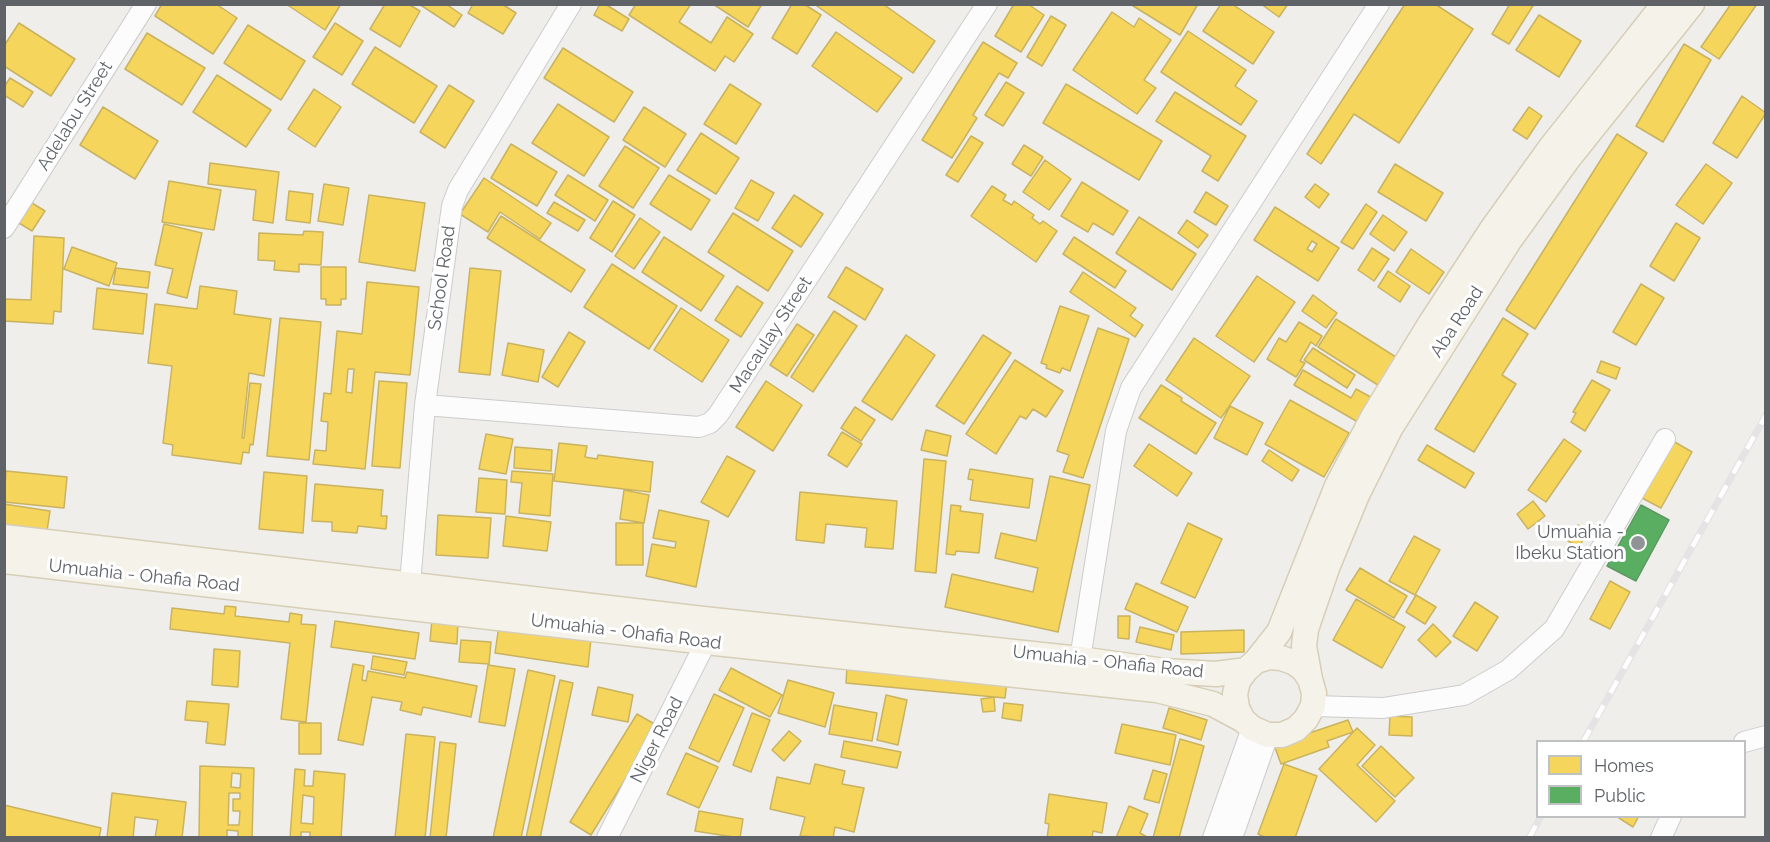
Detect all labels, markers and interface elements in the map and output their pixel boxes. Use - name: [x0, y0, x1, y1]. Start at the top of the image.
- street label: Adelabu Street: [33, 57, 117, 175]
- street label: School Road: [424, 224, 460, 332]
- street label: Macaulay Street: [725, 273, 817, 397]
- street label: Aba Road: [1426, 282, 1488, 362]
- place label: Umuahia - Ibeku Station: [1515, 522, 1624, 564]
- marker: Umuahia - Ibeku Station: [1629, 534, 1647, 552]
- street label: Umuahia - Ohafia Road: [47, 555, 241, 597]
- street label: Umuahia - Ohafia Road: [529, 610, 723, 654]
- street label: Umuahia - Ohafia Road: [1011, 641, 1205, 683]
- street label: Niger Road: [626, 693, 688, 787]
- legend: [1536, 740, 1746, 818]
- text: Homes: [1594, 755, 1654, 776]
- text: Public: [1594, 785, 1646, 806]

